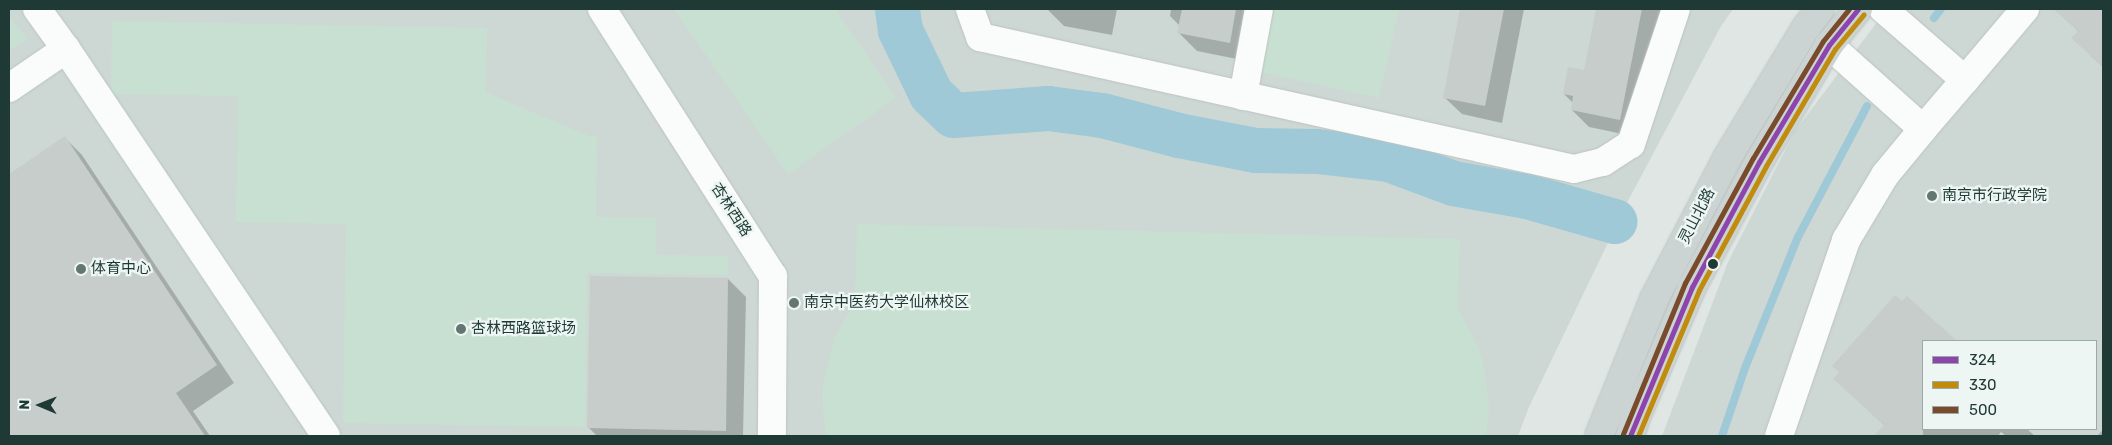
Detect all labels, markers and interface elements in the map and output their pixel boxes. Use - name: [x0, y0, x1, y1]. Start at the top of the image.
- street label: 杏林西路: [707, 180, 755, 240]
- street label: 灵山北路: [1675, 185, 1719, 247]
- place label: 南京市行政学院: [1942, 187, 2047, 205]
- marker: 南京市行政学院: [1926, 190, 1938, 202]
- unlabelled marker: [1708, 259, 1718, 269]
- place label: 体育中心: [91, 260, 151, 278]
- marker: 体育中心: [75, 263, 87, 275]
- place label: 南京中医药大学仙林校区: [804, 294, 969, 312]
- marker: 南京中医药大学仙林校区: [788, 297, 800, 309]
- place label: 杏林西路篮球场: [471, 320, 576, 338]
- marker: 杏林西路篮球场: [455, 323, 467, 335]
- legend: [1922, 340, 2097, 430]
- text: 324: [1969, 351, 1996, 369]
- text: 330: [1969, 376, 1997, 394]
- north arrow: [15, 380, 65, 430]
- text: N: [16, 400, 33, 410]
- text: 500: [1969, 401, 1997, 419]

